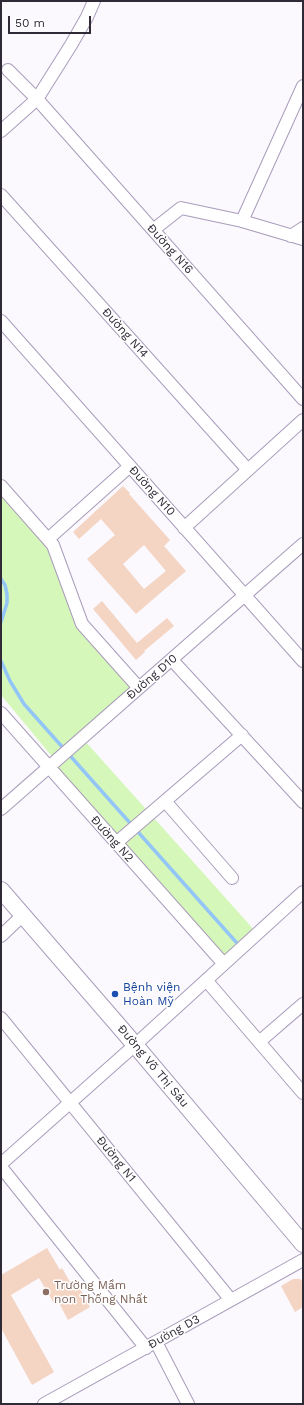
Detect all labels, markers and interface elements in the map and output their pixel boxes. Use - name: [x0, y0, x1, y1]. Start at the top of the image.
- scale bar: [10, 8, 93, 34]
- text: 50 m: [15, 16, 45, 30]
- street label: Đường N16: [144, 221, 196, 277]
- street label: Đường N14: [99, 305, 151, 361]
- street label: Đường N10: [126, 463, 178, 519]
- street label: Đường D10: [124, 651, 180, 703]
- street label: Đường N2: [88, 813, 136, 865]
- place label: Bệnh viện Hoàn Mỹ: [123, 980, 180, 1008]
- marker: Bệnh viện Hoàn Mỹ: [110, 989, 120, 999]
- street label: Đường Võ Thị Sáu: [114, 1022, 192, 1110]
- street label: Đường N1: [93, 1133, 139, 1185]
- place label: Trường Mầm non Thống Nhất: [54, 1278, 147, 1306]
- marker: Trường Mầm non Thống Nhất: [41, 1287, 51, 1297]
- street label: Đường D3: [146, 1312, 202, 1352]

